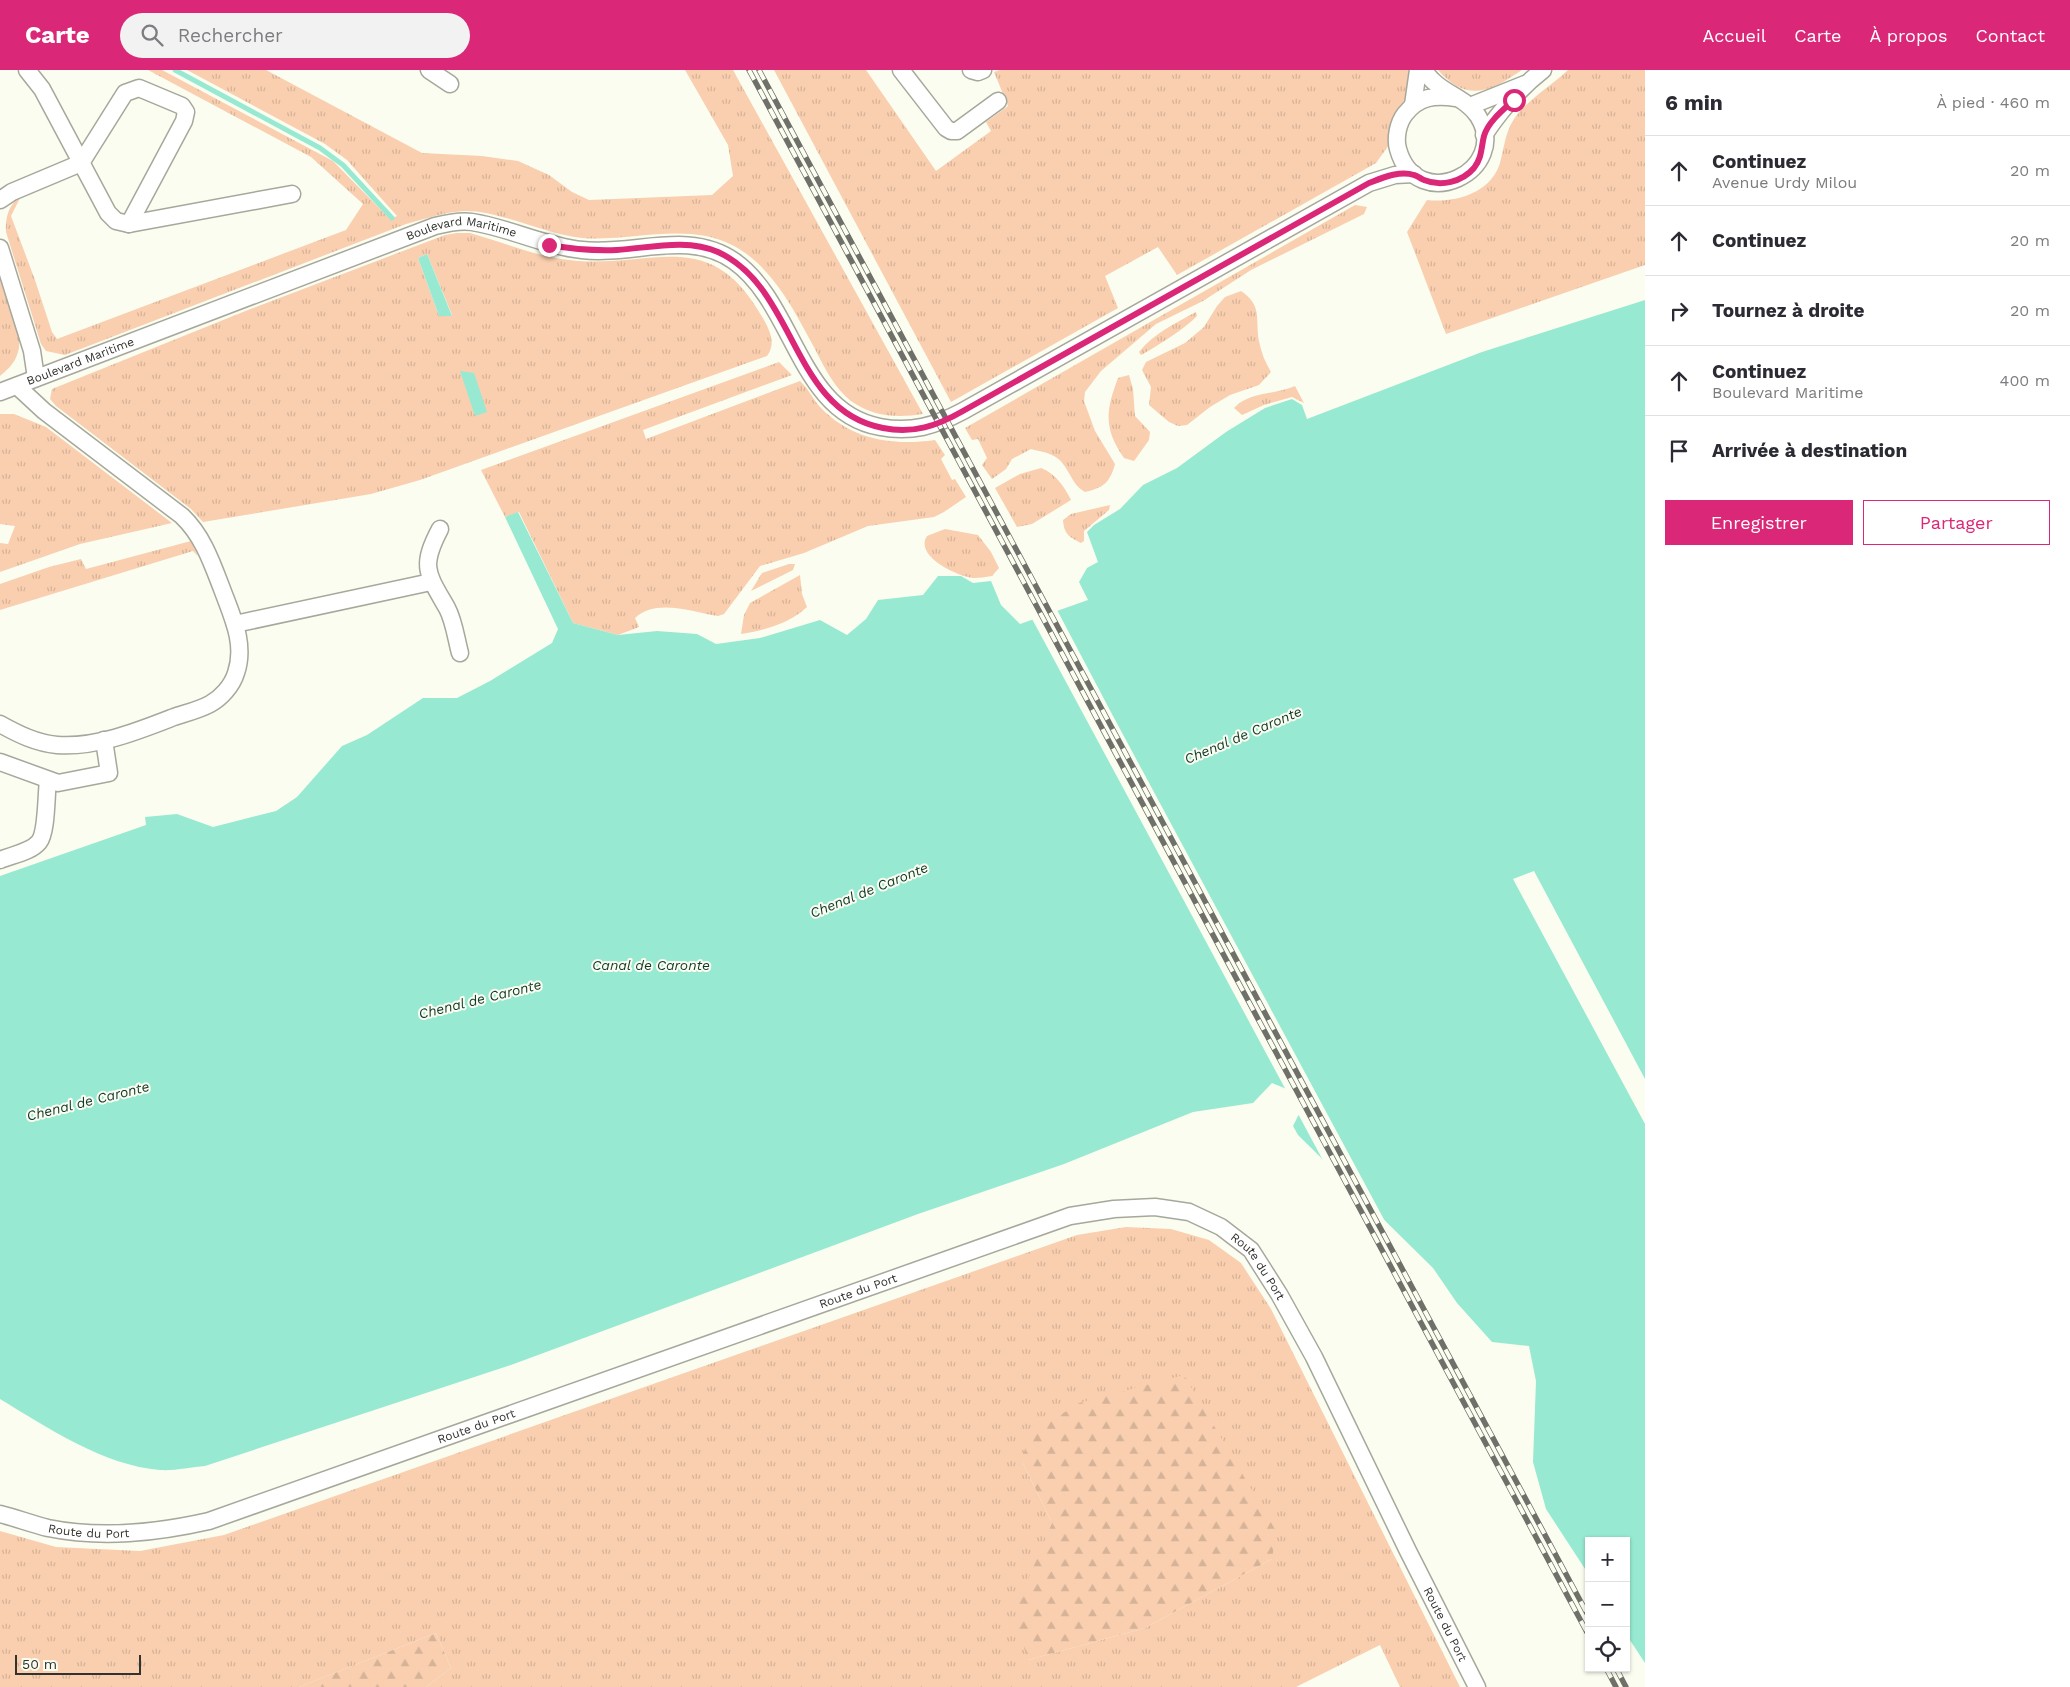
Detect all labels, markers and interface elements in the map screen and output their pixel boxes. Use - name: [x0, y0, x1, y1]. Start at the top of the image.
- search box: [120, 13, 470, 58]
- text: Carte: [25, 21, 90, 49]
- icon: search: [138, 21, 166, 49]
- text: Rechercher: [178, 24, 283, 47]
- text: Accueil: [1703, 25, 1766, 46]
- text: Carte: [1794, 25, 1841, 46]
- text: À propos: [1869, 25, 1947, 46]
- text: Contact: [1975, 25, 2045, 46]
- route start: [1503, 89, 1526, 112]
- text: 6 min: [1665, 90, 1723, 115]
- text: À pied · 460 m: [1936, 93, 2050, 112]
- text: Continuez: [1712, 150, 1806, 173]
- icon: ahead: [1665, 157, 1693, 185]
- text: 20 m: [2010, 161, 2050, 180]
- text: Avenue Urdy Milou: [1712, 173, 1857, 192]
- street label: Boulevard Maritime: [404, 214, 519, 243]
- icon: ahead: [1665, 227, 1693, 255]
- text: Continuez: [1712, 229, 1806, 252]
- text: 20 m: [2010, 231, 2050, 250]
- route end: [538, 234, 561, 257]
- icon: right: [1665, 297, 1693, 325]
- text: Tournez à droite: [1712, 299, 1864, 322]
- text: 20 m: [2010, 301, 2050, 320]
- street label: Boulevard Maritime: [25, 334, 136, 388]
- text: Continuez: [1712, 360, 1806, 383]
- icon: ahead: [1665, 367, 1693, 395]
- text: 400 m: [2000, 371, 2050, 390]
- text: Boulevard Maritime: [1712, 383, 1864, 402]
- icon: arrive: [1665, 437, 1693, 465]
- text: Arrivée à destination: [1712, 439, 1907, 462]
- button: Enregistrer: [1665, 500, 1853, 545]
- button: Partager: [1863, 500, 2050, 545]
- water label: Chenal de Caronte: [1182, 703, 1304, 767]
- water label: Chenal de Caronte: [808, 859, 930, 921]
- water label: Canal de Caronte: [592, 957, 710, 973]
- water label: Chenal de Caronte: [417, 976, 543, 1022]
- water label: Chenal de Caronte: [25, 1078, 151, 1124]
- street label: Route du Port: [1228, 1230, 1288, 1302]
- street label: Route du Port: [817, 1271, 899, 1311]
- street label: Route du Port: [436, 1406, 517, 1446]
- street label: Route du Port: [47, 1521, 130, 1541]
- map controls: [1585, 1537, 1630, 1672]
- button: +: [1585, 1537, 1630, 1582]
- button: −: [1585, 1582, 1630, 1627]
- street label: Route du Port: [1421, 1585, 1470, 1664]
- button: locate: [1585, 1627, 1630, 1672]
- scale bar: [15, 1652, 141, 1675]
- text: 50 m: [22, 1656, 57, 1672]

